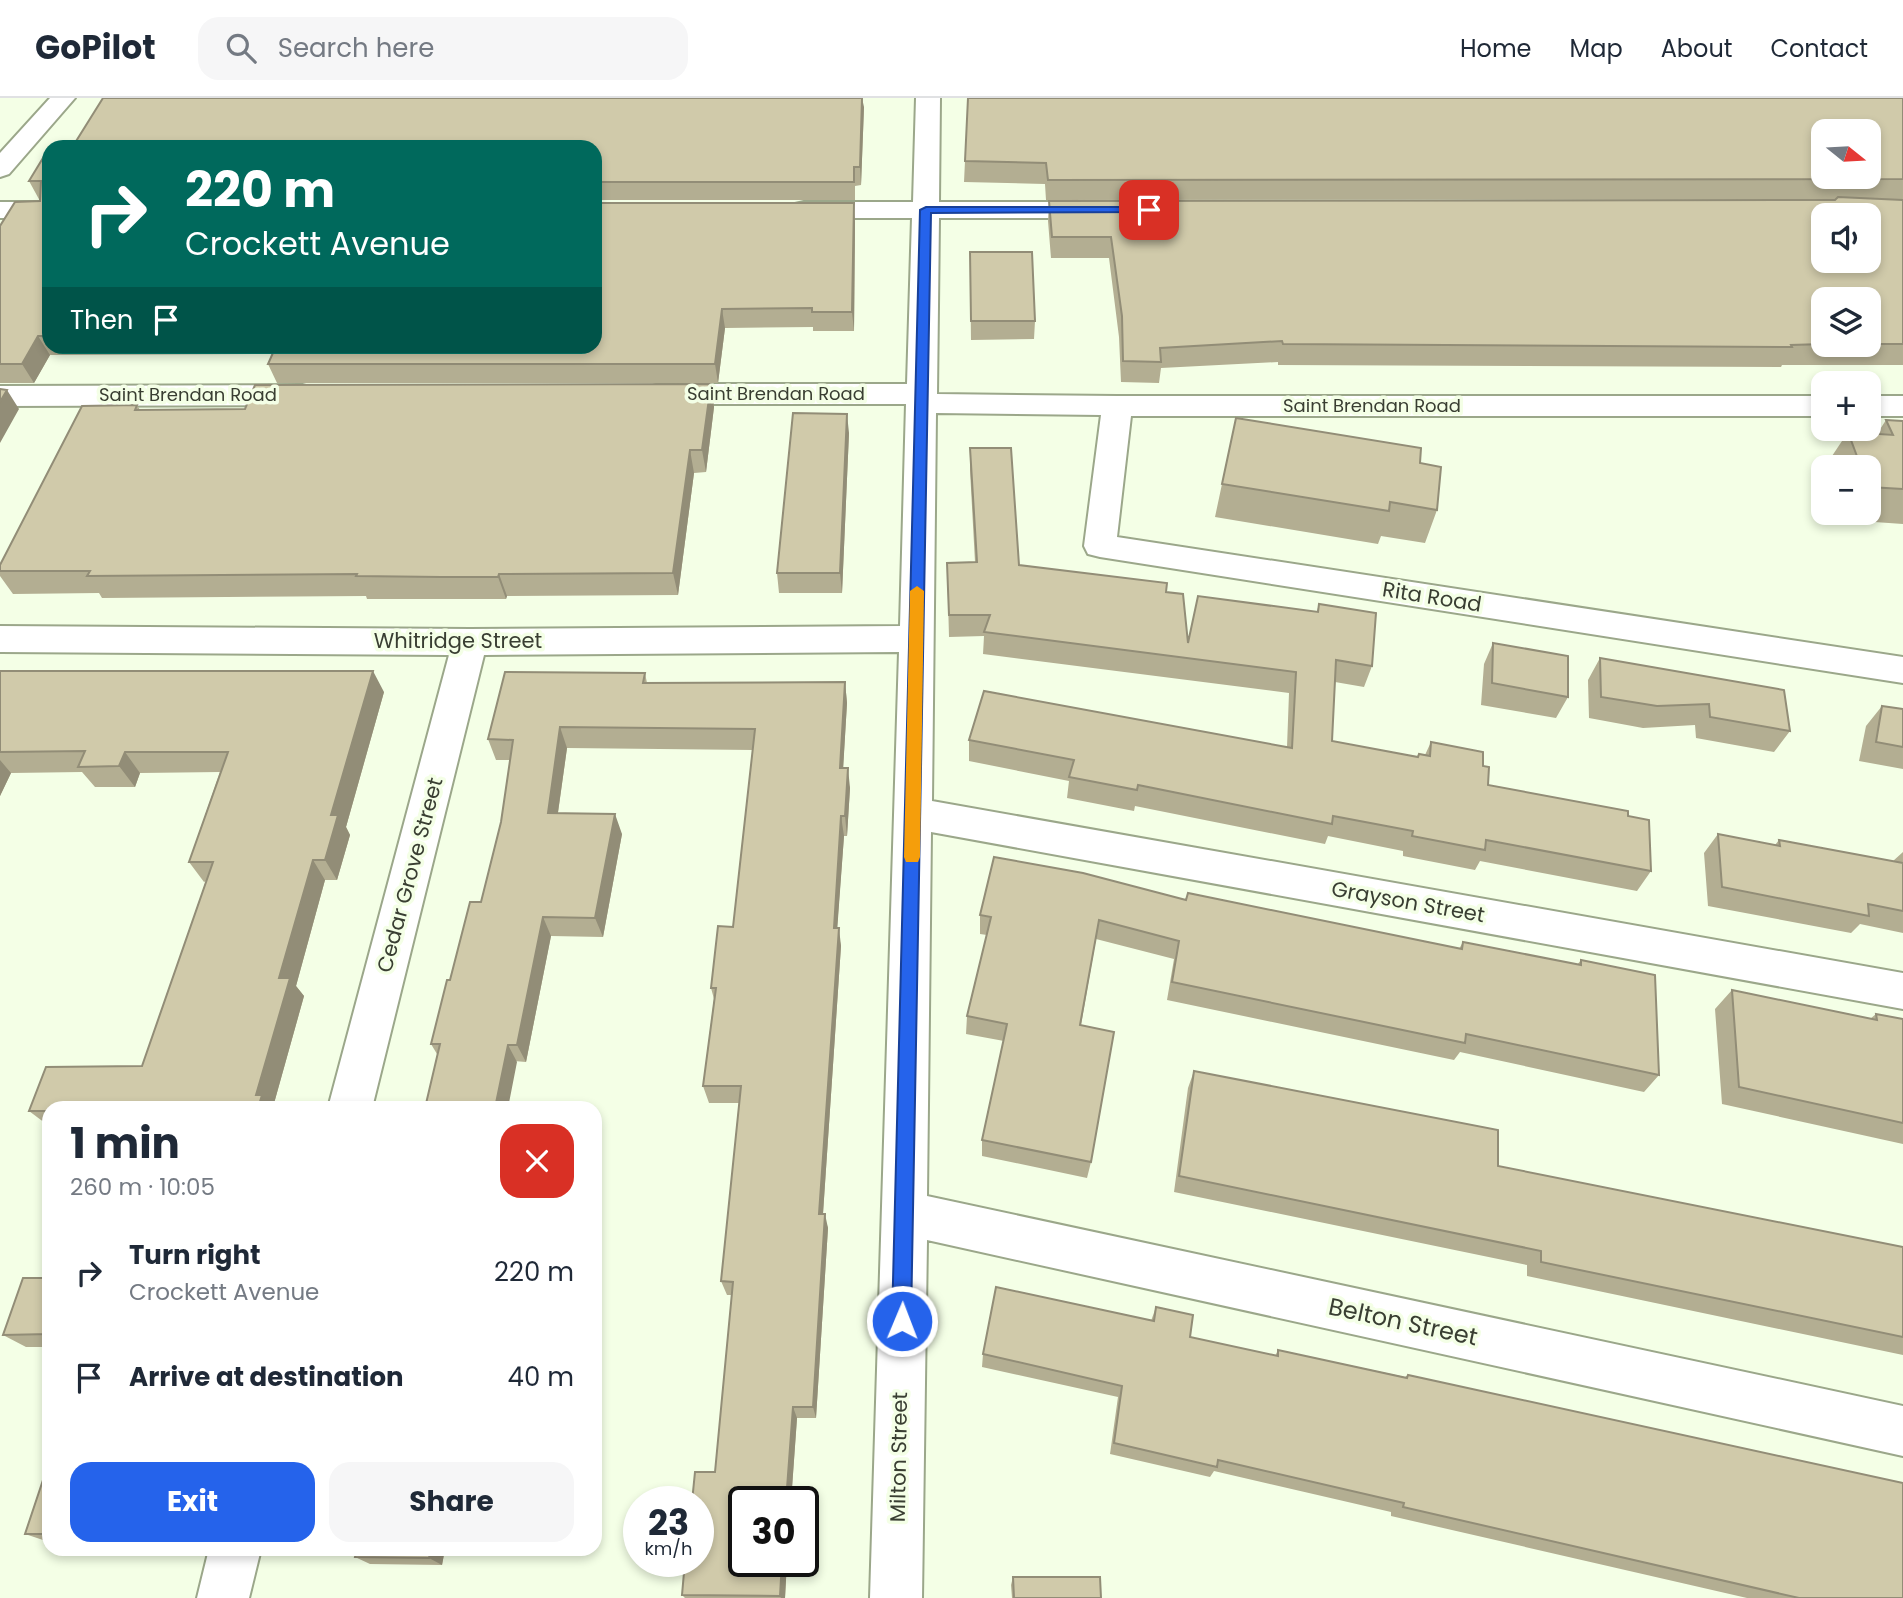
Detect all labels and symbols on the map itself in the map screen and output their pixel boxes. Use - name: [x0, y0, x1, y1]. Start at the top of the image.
- north arrow: [1811, 119, 1881, 189]
- pin: [1119, 180, 1179, 240]
- street label: Saint Brendan Road: [687, 381, 865, 406]
- street label: Saint Brendan Road: [99, 382, 277, 407]
- street label: Saint Brendan Road: [1283, 393, 1461, 418]
- street label: Rita Road: [1380, 574, 1484, 619]
- street label: Whitridge Street: [374, 626, 542, 655]
- street label: Cedar Grove Street: [370, 774, 449, 975]
- street label: Grayson Street: [1329, 874, 1487, 929]
- position arrow: [865, 1284, 939, 1358]
- street label: Belton Street: [1326, 1290, 1481, 1353]
- street label: Milton Street: [883, 1392, 914, 1522]
- speed limit sign: 30: [728, 1486, 819, 1577]

